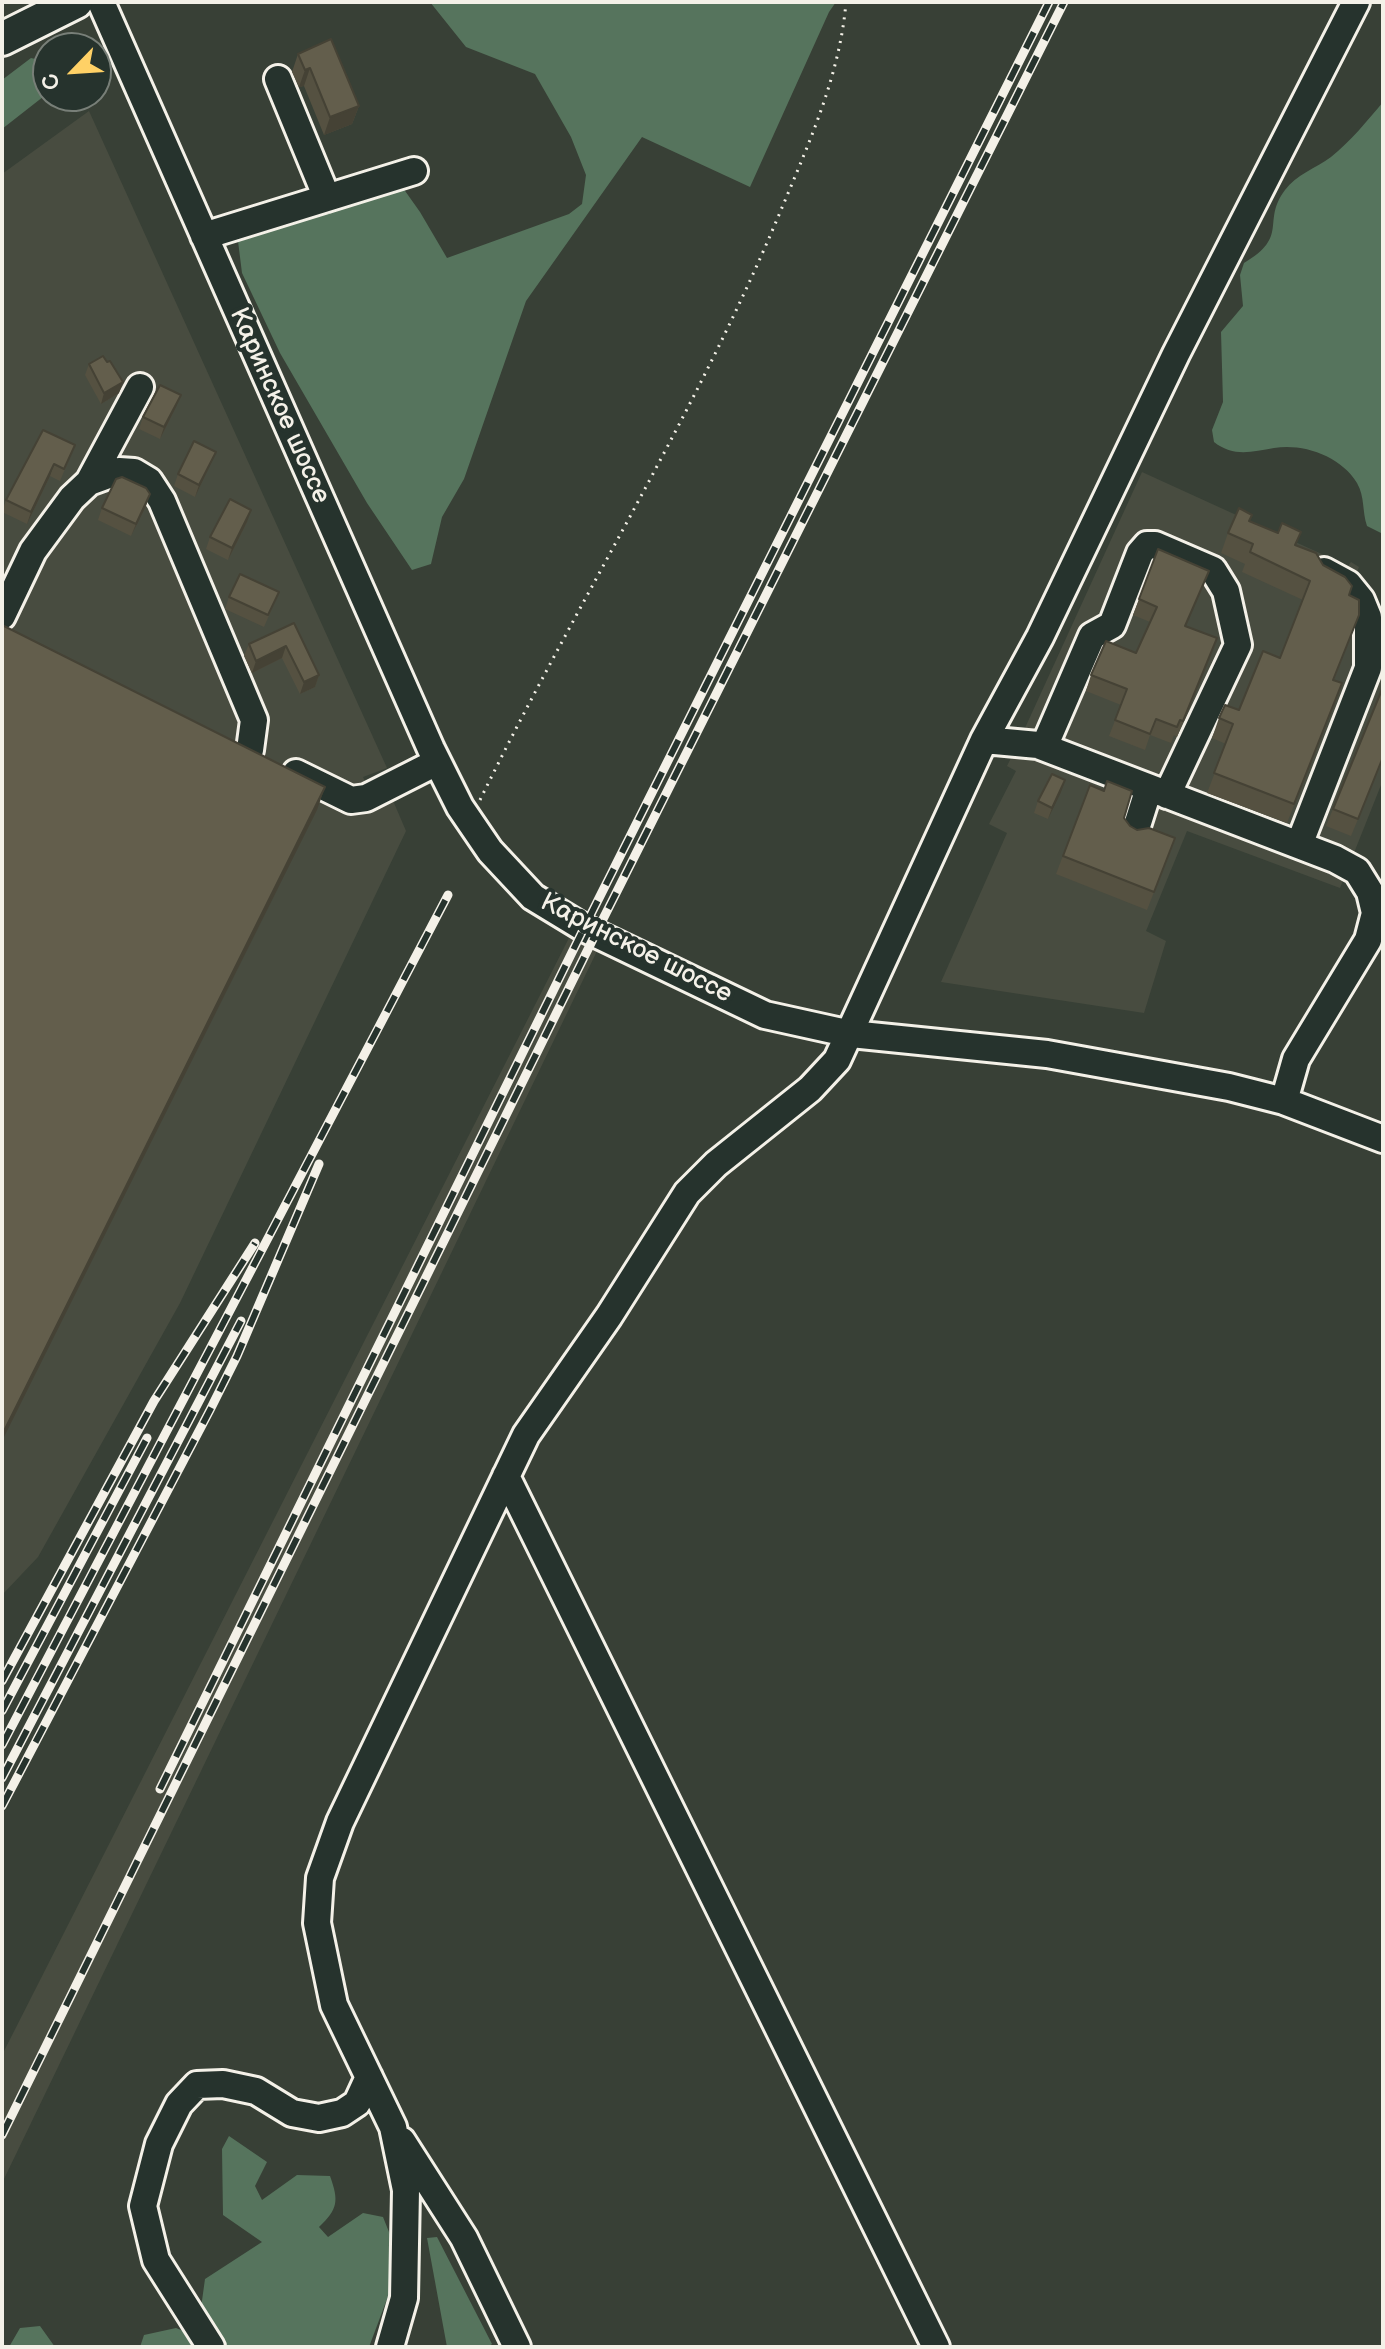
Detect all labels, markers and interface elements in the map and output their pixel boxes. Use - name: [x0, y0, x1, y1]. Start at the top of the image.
- north arrow: [32, 32, 112, 112]
- text: С: [36, 69, 67, 94]
- street label: Каринское шоссе: [222, 303, 336, 509]
- street label: Каринское шоссе: [535, 887, 737, 1011]

